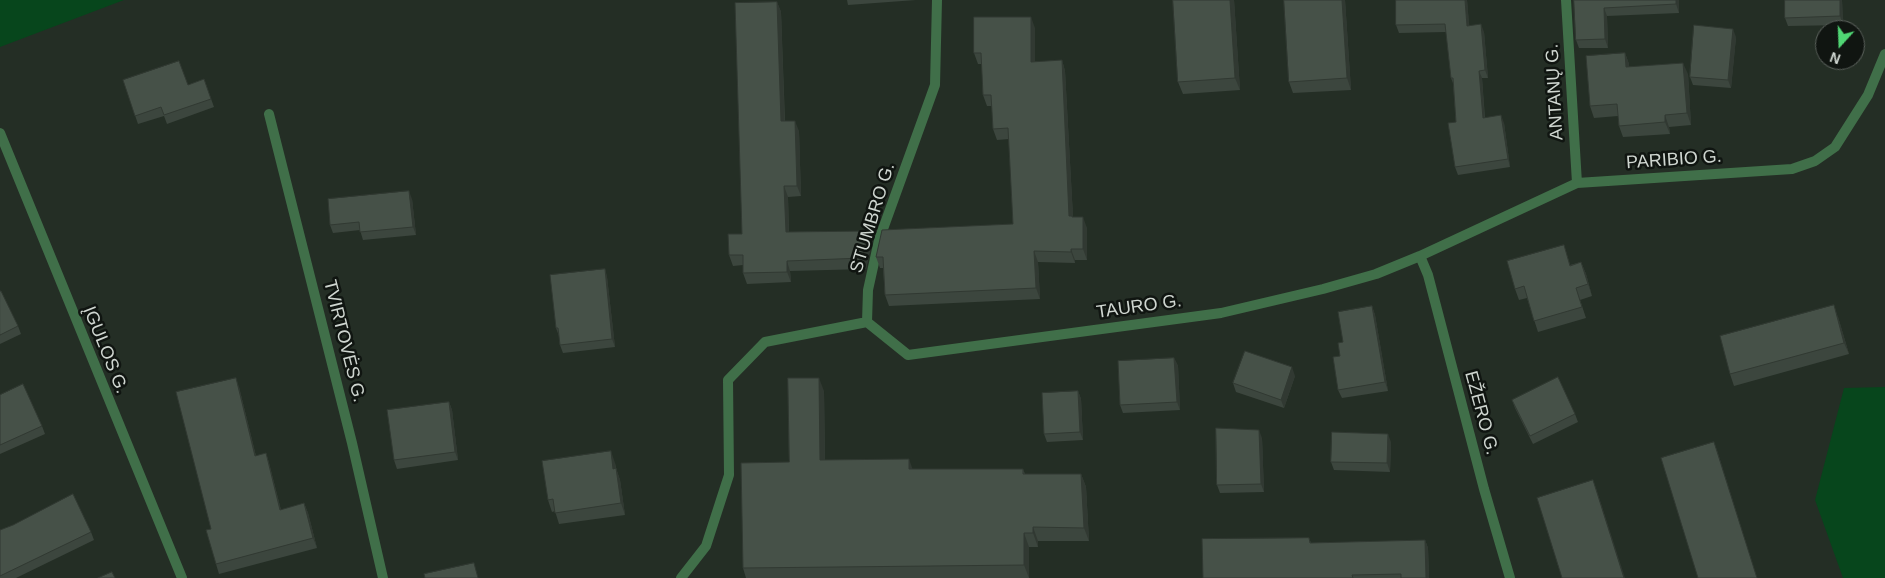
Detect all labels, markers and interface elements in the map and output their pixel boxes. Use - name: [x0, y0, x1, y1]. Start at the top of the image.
- north arrow: [1815, 20, 1865, 70]
- street label: ANTANŲ G.: [1542, 43, 1568, 141]
- text: N: [1828, 49, 1843, 67]
- street label: PARIBIO G.: [1626, 146, 1722, 174]
- street label: STUMBRO G.: [846, 160, 900, 276]
- street label: TVIRTOVĖS G.: [318, 278, 370, 404]
- street label: TAURO G.: [1095, 290, 1183, 324]
- street label: ĮGULOS G.: [78, 303, 132, 397]
- street label: EŽERO G.: [1459, 369, 1503, 457]

